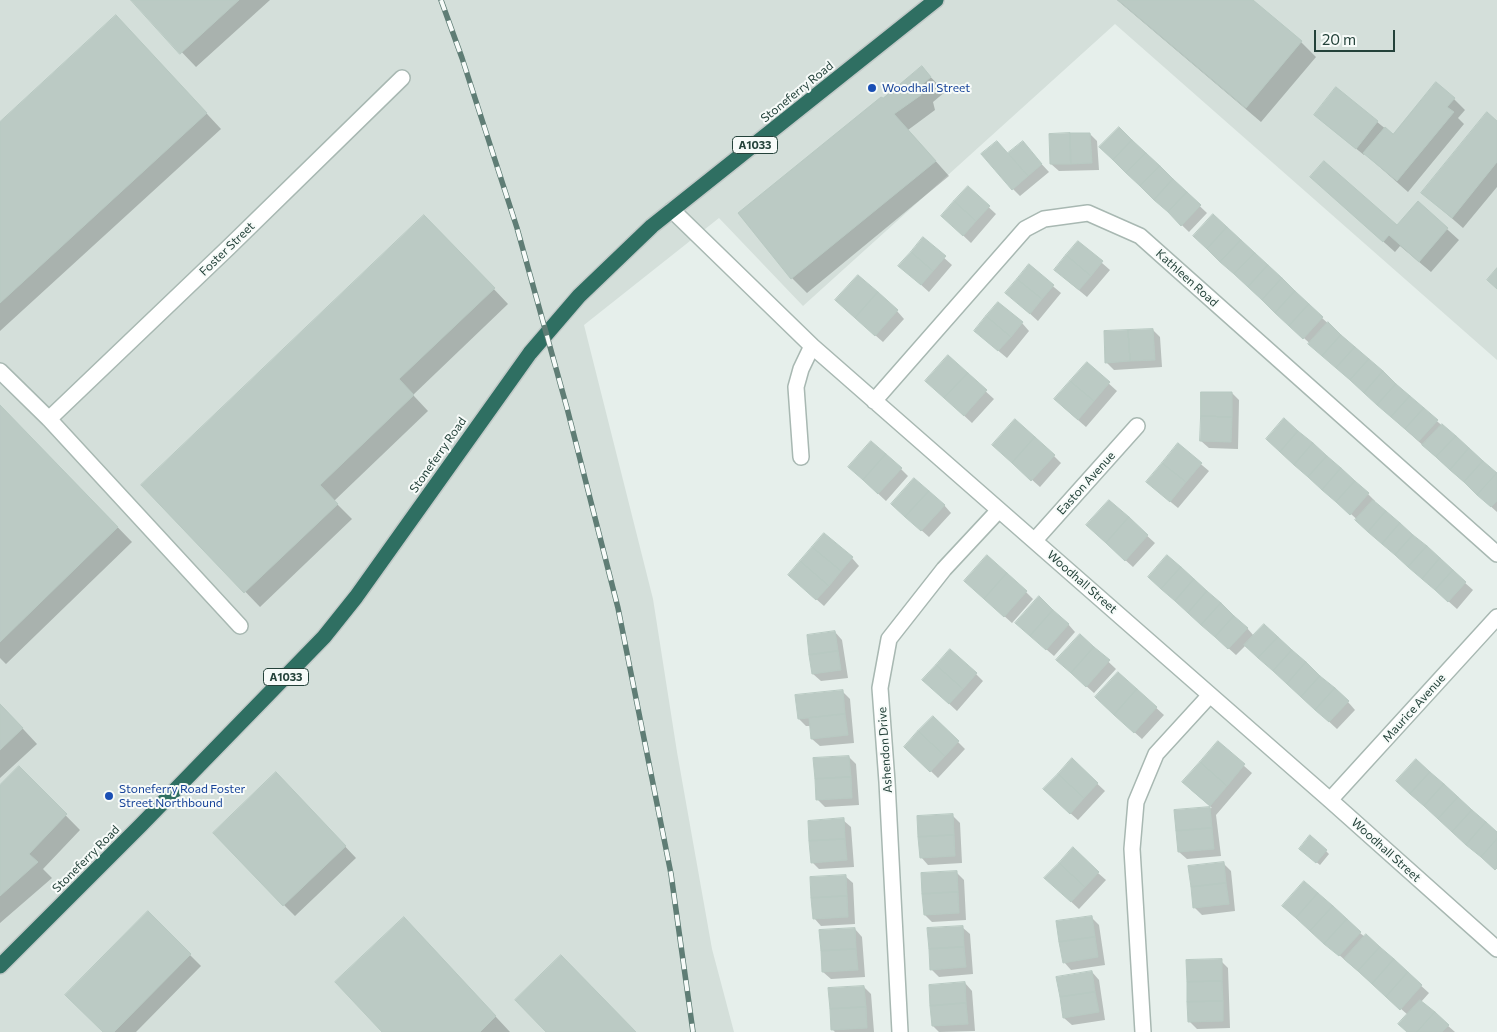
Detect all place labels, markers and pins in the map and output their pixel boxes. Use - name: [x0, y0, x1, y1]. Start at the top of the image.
- place label: Woodhall Street: [882, 81, 970, 95]
- marker: Woodhall Street: [866, 82, 878, 94]
- place label: Stoneferry Road Foster Street Northbound: [119, 782, 245, 810]
- marker: Stoneferry Road Foster Street Northbound: [103, 790, 115, 802]

